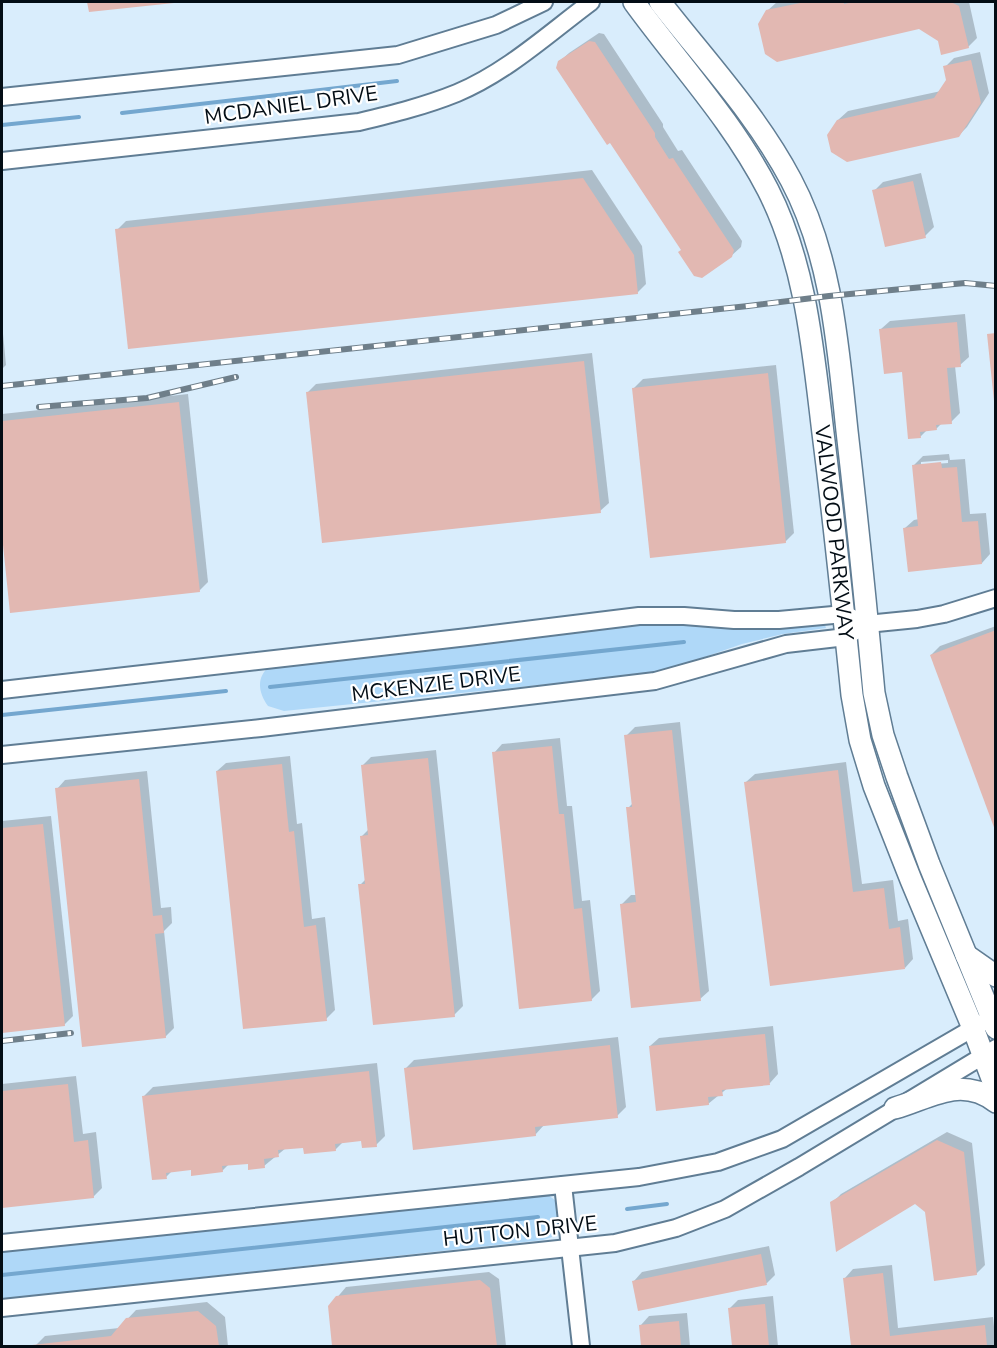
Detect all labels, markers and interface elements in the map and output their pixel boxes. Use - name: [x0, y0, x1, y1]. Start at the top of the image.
- street label: MCDANIEL DRIVE: [203, 79, 379, 131]
- street label: VALWOOD PARKWAY: [808, 422, 860, 642]
- street label: MCKENZIE DRIVE: [350, 660, 522, 708]
- street label: HUTTON DRIVE: [442, 1209, 598, 1253]

